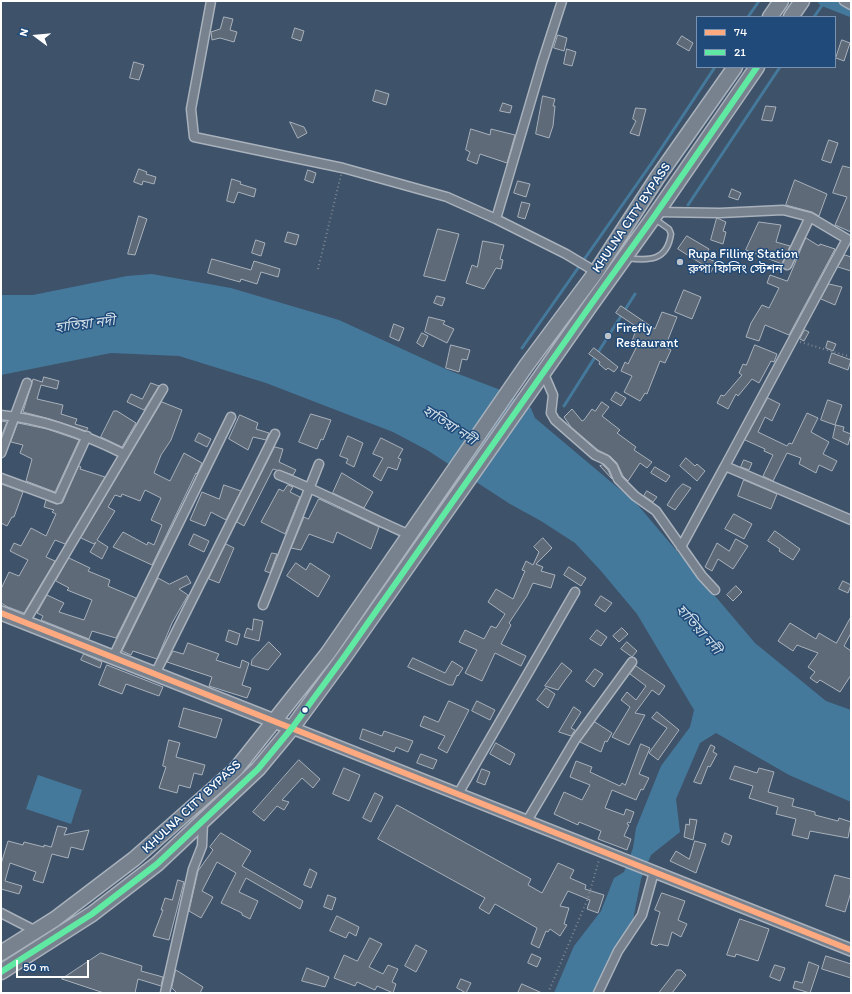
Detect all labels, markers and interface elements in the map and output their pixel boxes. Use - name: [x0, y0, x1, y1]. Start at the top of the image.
- north arrow: [16, 16, 56, 56]
- legend: [696, 16, 836, 68]
- text: 74: [734, 25, 747, 39]
- text: N: [17, 27, 31, 38]
- text: 21: [734, 45, 746, 59]
- street label: KHULNA CITY BYPASS: [589, 160, 675, 276]
- place label: Rupa Filling Station রুপা ফিলিং স্টেশন: [688, 247, 798, 278]
- marker: Rupa Filling Station রুপা ফিলিং স্টেশন: [675, 257, 685, 267]
- water label: হাতিয়া নদী: [54, 313, 116, 337]
- place label: Firefly Restaurant: [616, 321, 678, 352]
- marker: Firefly Restaurant: [603, 331, 613, 341]
- water label: হাতিয়া নদী: [419, 403, 479, 449]
- water label: হাতিয়া নদী: [672, 602, 724, 658]
- unlabelled marker: [300, 705, 310, 715]
- street label: KHULNA CITY BYPASS: [139, 757, 245, 857]
- scale bar: [18, 952, 91, 978]
- text: 50 m: [23, 960, 49, 974]

